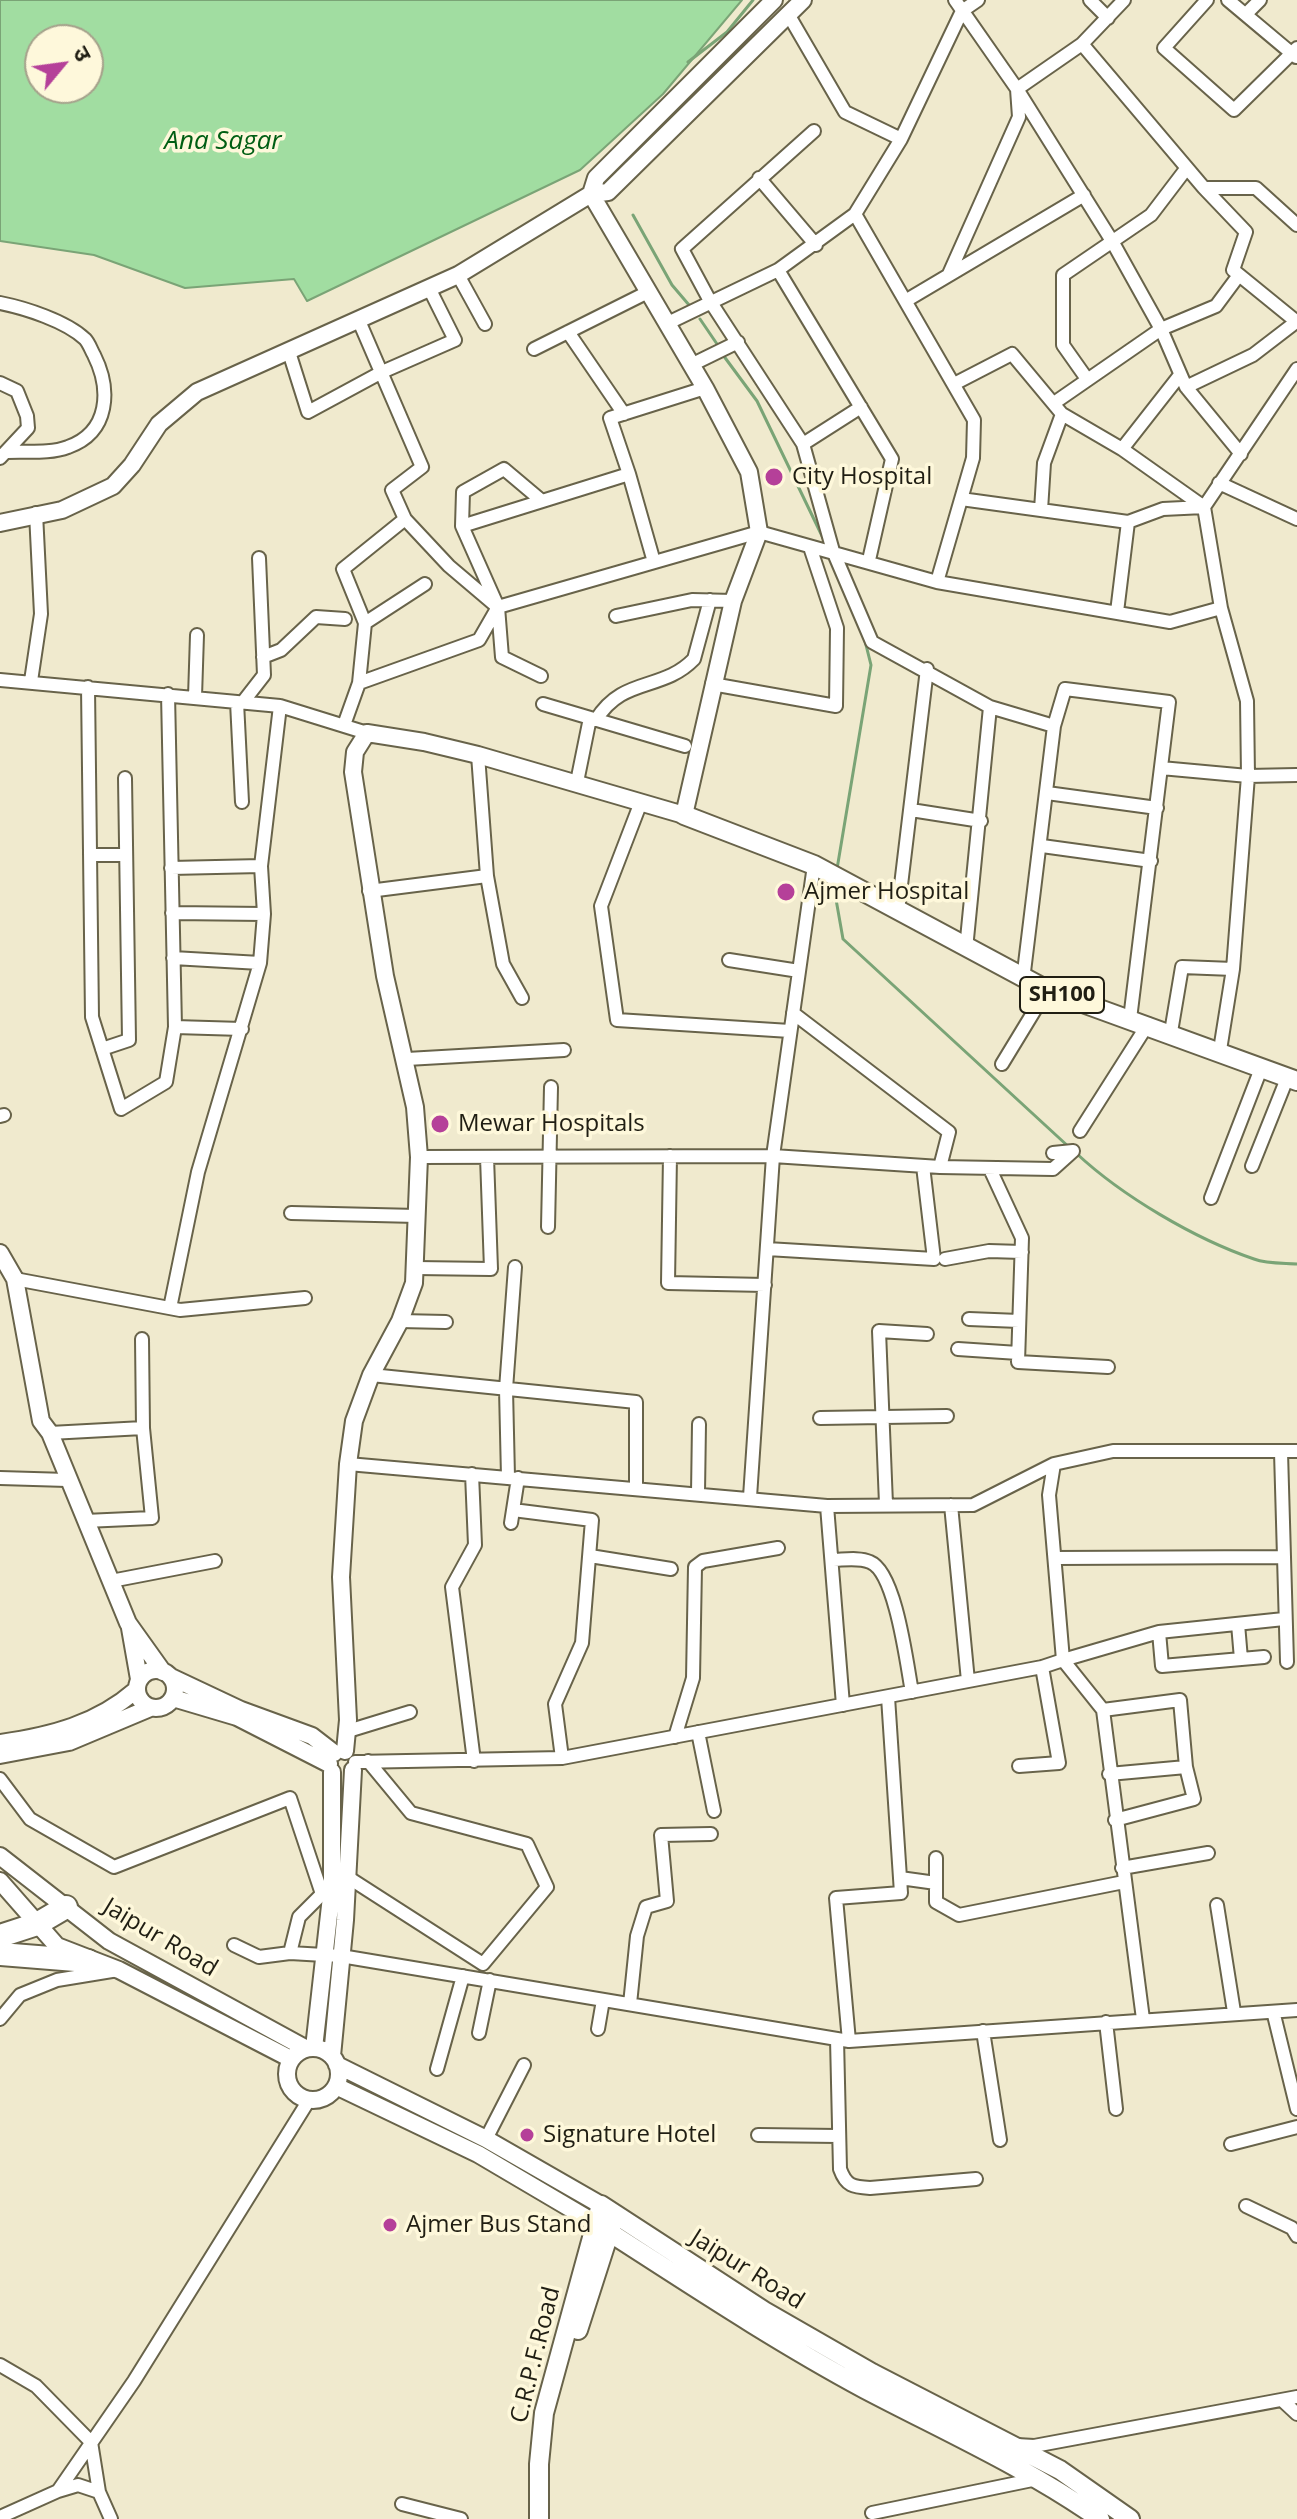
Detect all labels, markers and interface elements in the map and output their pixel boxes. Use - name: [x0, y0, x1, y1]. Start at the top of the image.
- north arrow: [24, 24, 104, 104]
- text: उ: [67, 40, 99, 66]
- water label: Ana Sagar: [164, 126, 282, 158]
- place label: City Hospital: [792, 463, 932, 491]
- marker: City Hospital: [763, 466, 785, 488]
- place label: Ajmer Hospital: [804, 878, 969, 906]
- marker: Ajmer Hospital: [775, 881, 797, 903]
- road number: SH100: [1020, 977, 1104, 1013]
- place label: Mewar Hospitals: [458, 1110, 645, 1138]
- marker: Mewar Hospitals: [429, 1113, 451, 1135]
- street label: Jaipur Road: [97, 1893, 223, 1983]
- place label: Signature Hotel: [543, 2121, 716, 2149]
- marker: Signature Hotel: [518, 2126, 536, 2144]
- place label: Ajmer Bus Stand: [406, 2211, 591, 2239]
- marker: Ajmer Bus Stand: [381, 2216, 399, 2234]
- street label: Jaipur Road: [685, 2224, 809, 2316]
- street label: C.R.P.F.Road: [505, 2284, 567, 2426]

